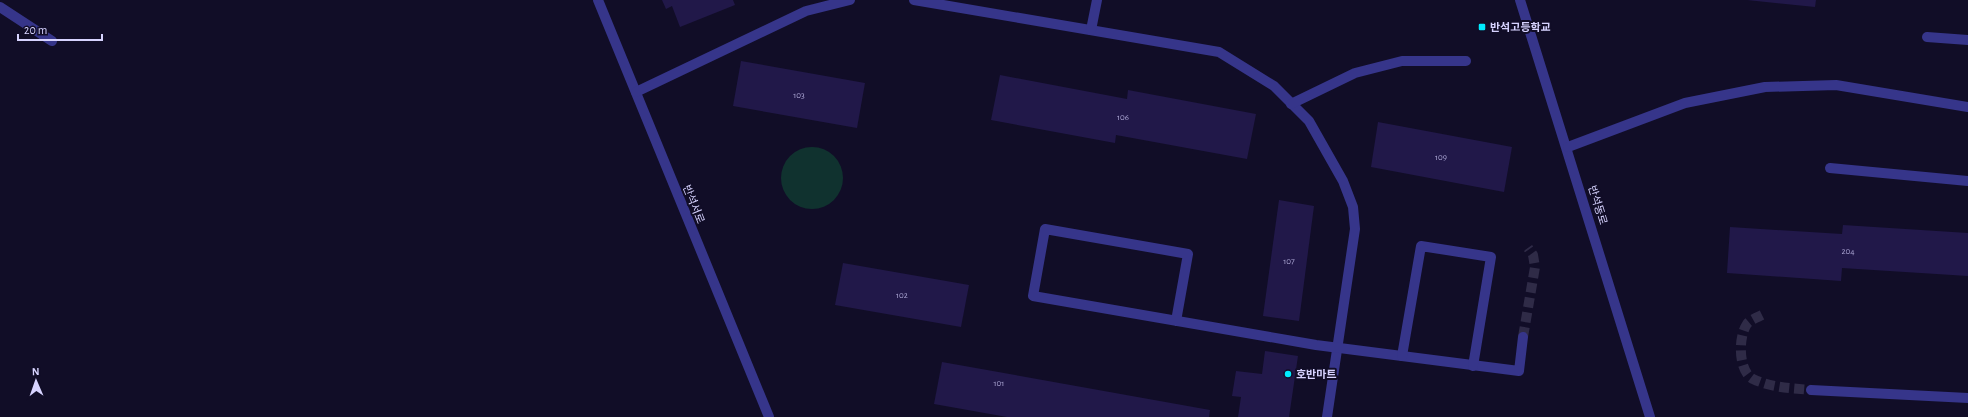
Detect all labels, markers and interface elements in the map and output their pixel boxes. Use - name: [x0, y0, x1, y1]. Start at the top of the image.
- scale bar: [18, 16, 102, 42]
- place label: 반석고등학교: [1490, 21, 1551, 33]
- marker: 반석고등학교: [1477, 22, 1487, 32]
- text: 20 m: [24, 24, 47, 36]
- house number: 103: [793, 91, 805, 100]
- house number: 106: [1117, 113, 1129, 122]
- house number: 109: [1435, 153, 1447, 162]
- street label: 반석서로: [681, 183, 706, 225]
- street label: 반석동로: [1586, 184, 1609, 226]
- house number: 204: [1841, 247, 1855, 256]
- house number: 107: [1283, 257, 1295, 266]
- house number: 102: [896, 291, 908, 300]
- north arrow: [16, 361, 56, 401]
- text: N: [32, 366, 40, 377]
- marker: 호반마트: [1283, 369, 1293, 379]
- place label: 호반마트: [1296, 369, 1336, 380]
- house number: 101: [994, 379, 1004, 388]

